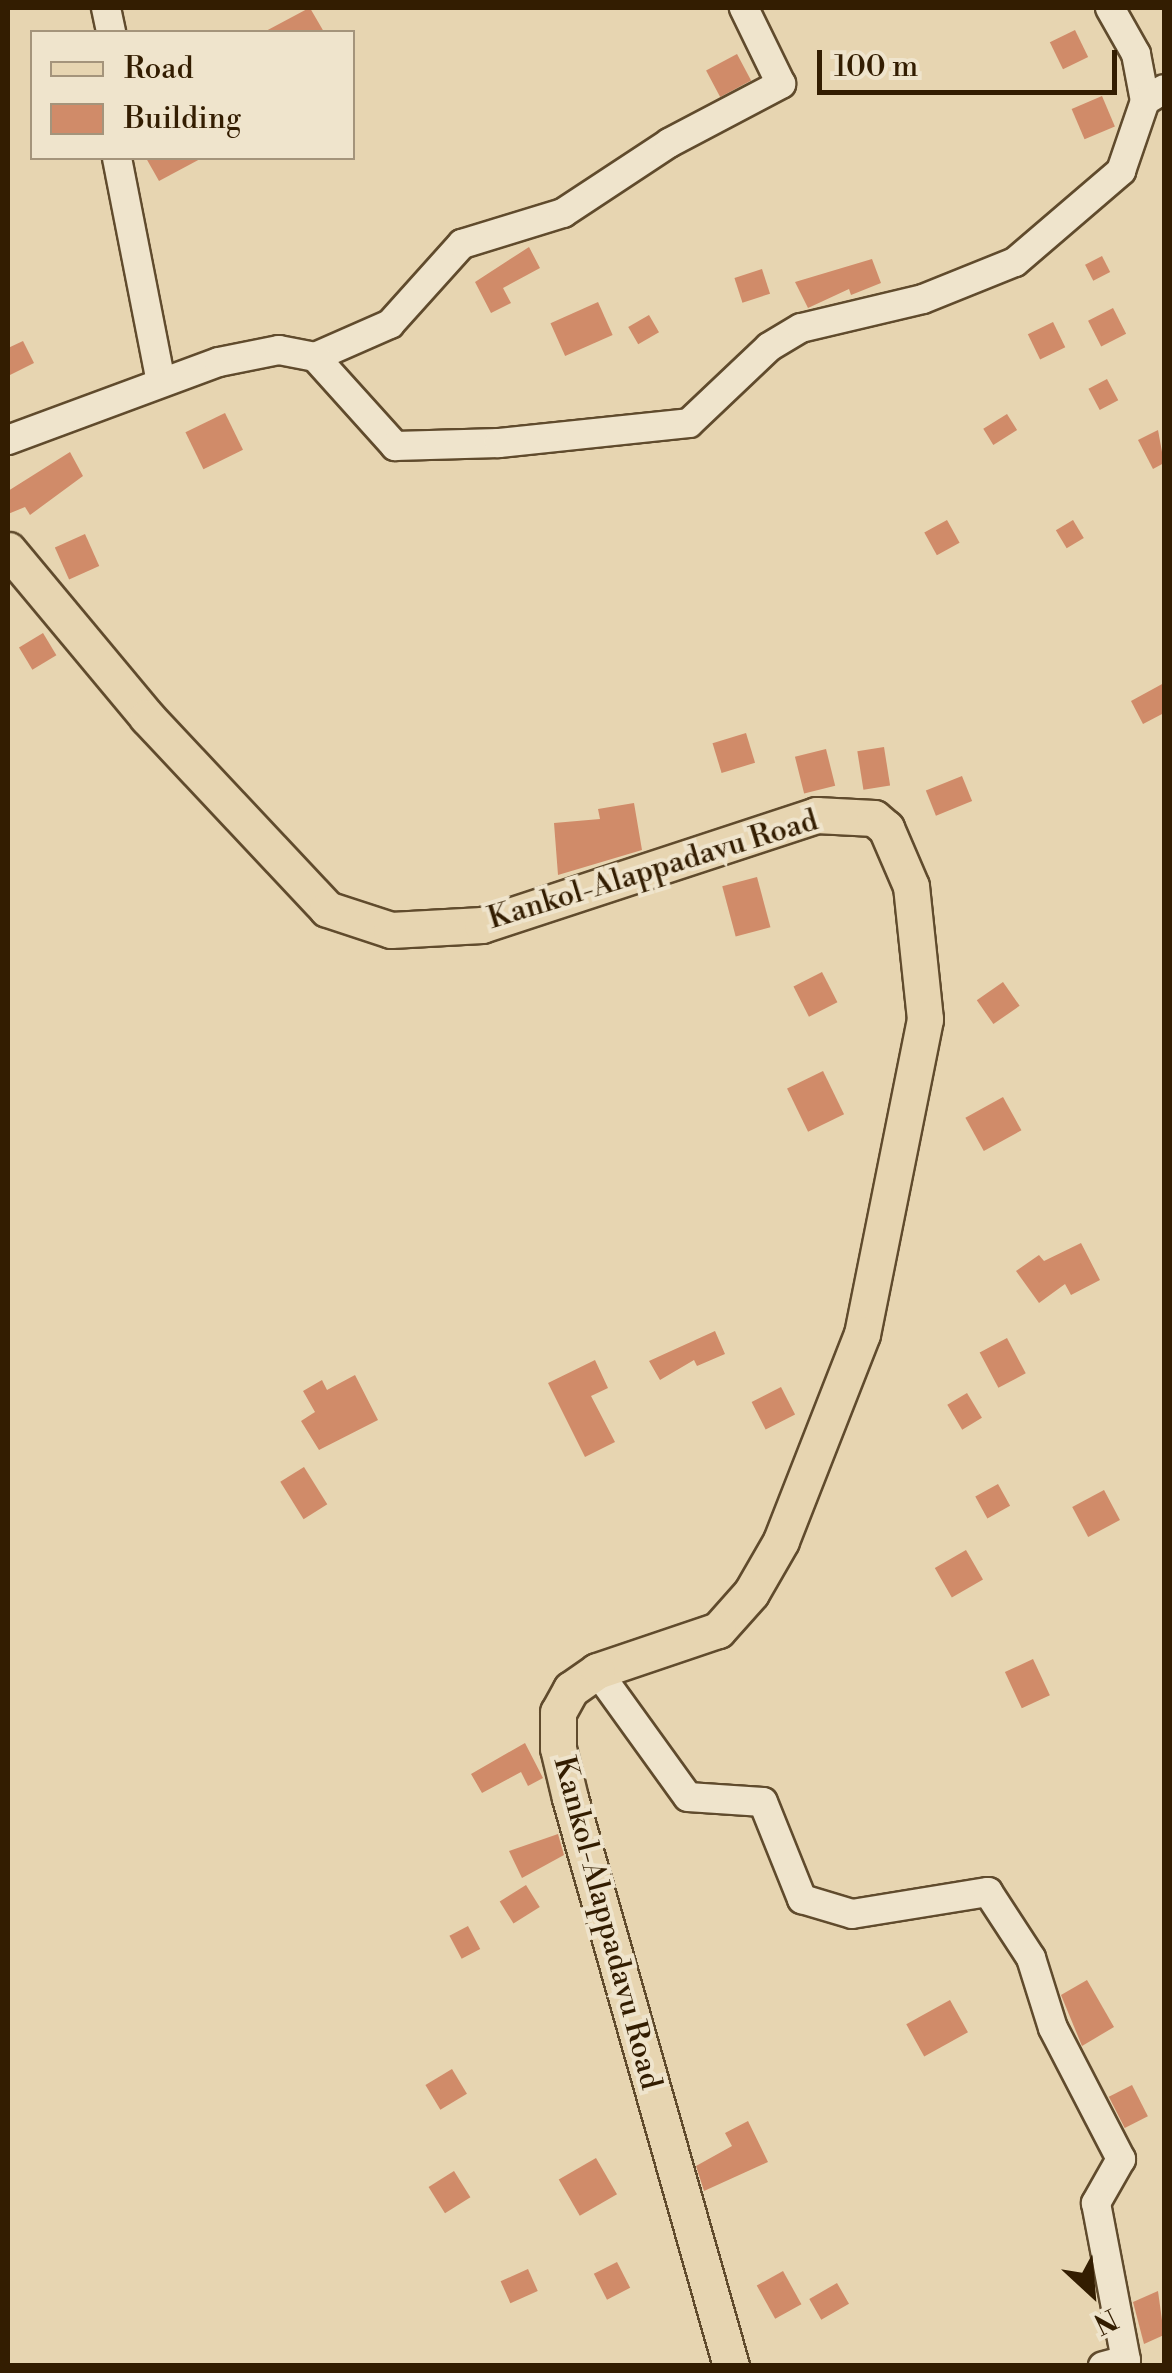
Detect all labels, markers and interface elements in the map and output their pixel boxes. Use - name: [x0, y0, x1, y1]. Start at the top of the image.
- legend: [30, 30, 355, 160]
- scale bar: [822, 30, 1122, 92]
- text: 100 m: [834, 48, 918, 86]
- text: Road: [124, 50, 194, 88]
- text: Building: [124, 100, 241, 138]
- street label: Kankol-Alappadavu Road: [484, 803, 822, 937]
- street label: Kankol-Alappadavu Road: [545, 1753, 669, 2093]
- north arrow: [1042, 2243, 1142, 2343]
- text: N: [1088, 2300, 1123, 2341]

